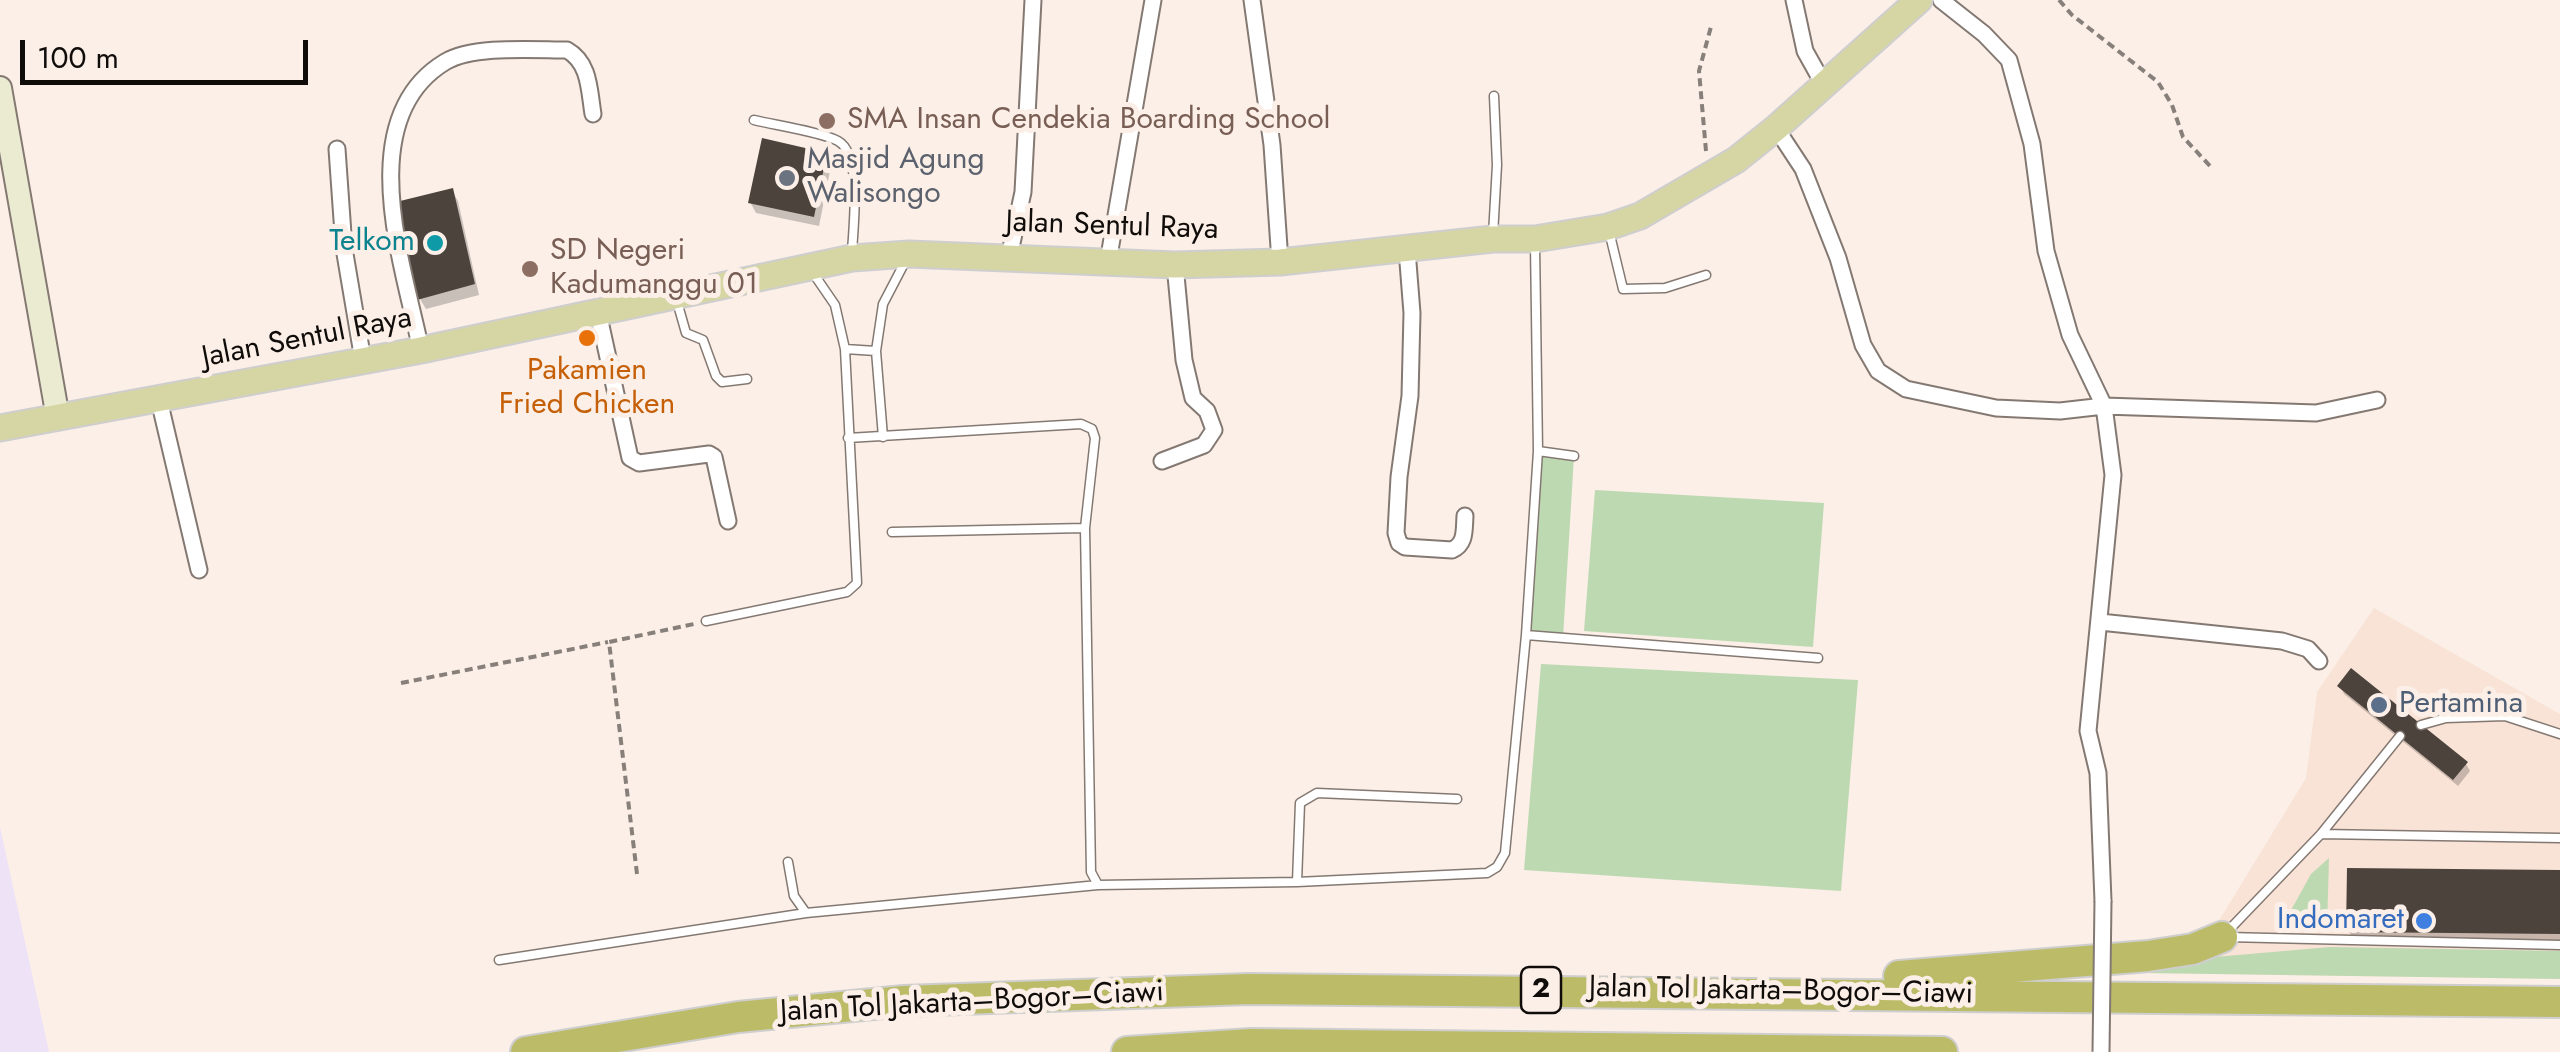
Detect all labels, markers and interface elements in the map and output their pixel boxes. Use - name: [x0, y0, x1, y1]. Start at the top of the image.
- scale bar: [25, 20, 312, 82]
- text: 100 m: [37, 36, 119, 79]
- place label: SMA Insan Cendekia Boarding School: [847, 103, 1330, 139]
- marker: SMA Insan Cendekia Boarding School: [816, 110, 838, 132]
- place label: Masjid Agung Walisongo: [807, 143, 985, 214]
- marker: Masjid Agung Walisongo: [776, 167, 798, 189]
- street label: Jalan Sentul Raya: [1005, 205, 1219, 249]
- place label: Telkom: [329, 225, 415, 261]
- marker: Telkom: [424, 232, 446, 254]
- place label: SD Negeri Kadumanggu 01: [550, 234, 758, 304]
- marker: SD Negeri Kadumanggu 01: [519, 258, 541, 280]
- street label: Jalan Sentul Raya: [199, 301, 415, 377]
- marker: Pakamien Fried Chicken: [576, 327, 598, 349]
- place label: Pakamien Fried Chicken: [499, 354, 675, 424]
- place label: Pertamina: [2399, 687, 2523, 723]
- marker: Pertamina: [2368, 694, 2390, 716]
- place label: Indomaret: [2277, 903, 2404, 939]
- marker: Indomaret: [2413, 910, 2435, 932]
- road number: 2: [1521, 967, 1561, 1013]
- street label: Jalan Tol Jakarta–Bogor–Ciawi: [1589, 971, 1973, 1013]
- street label: Jalan Tol Jakarta–Bogor–Ciawi: [779, 975, 1165, 1031]

